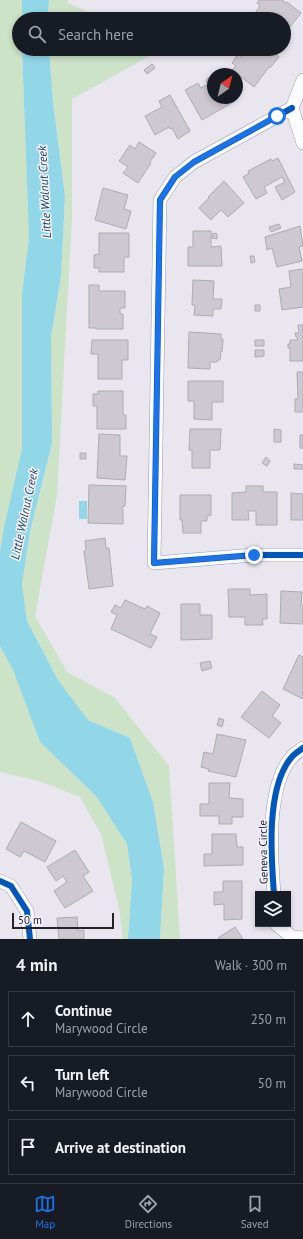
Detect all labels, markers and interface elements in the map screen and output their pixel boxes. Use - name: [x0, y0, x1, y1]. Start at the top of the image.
- search box: [12, 12, 291, 56]
- icon: search: [26, 23, 48, 45]
- text: Search here: [58, 25, 134, 44]
- north arrow: [207, 68, 243, 104]
- route start: [268, 107, 286, 125]
- water label: Little Walnut Creek: [34, 145, 54, 239]
- water label: Little Walnut Creek: [7, 467, 41, 561]
- route end: [245, 546, 263, 564]
- street label: Geneva Circle: [255, 819, 271, 884]
- map controls: [255, 891, 291, 927]
- button: layers: [255, 891, 291, 927]
- scale bar: [12, 911, 114, 930]
- text: 50 m: [18, 913, 42, 927]
- text: 4 min: [16, 954, 57, 976]
- text: Walk · 300 m: [215, 957, 287, 974]
- text: Continue: [55, 1001, 112, 1020]
- icon: ahead: [17, 1008, 39, 1030]
- text: 250 m: [251, 1011, 286, 1028]
- text: Marywood Circle: [55, 1020, 148, 1037]
- text: Turn left: [55, 1065, 109, 1084]
- icon: left: [17, 1072, 39, 1094]
- text: 50 m: [258, 1075, 286, 1092]
- text: Marywood Circle: [55, 1084, 148, 1101]
- icon: arrive: [17, 1136, 39, 1158]
- text: Arrive at destination: [55, 1138, 186, 1157]
- tab: Map: [34, 1193, 56, 1231]
- tab: Directions: [125, 1193, 172, 1231]
- tab: Saved: [241, 1193, 269, 1231]

